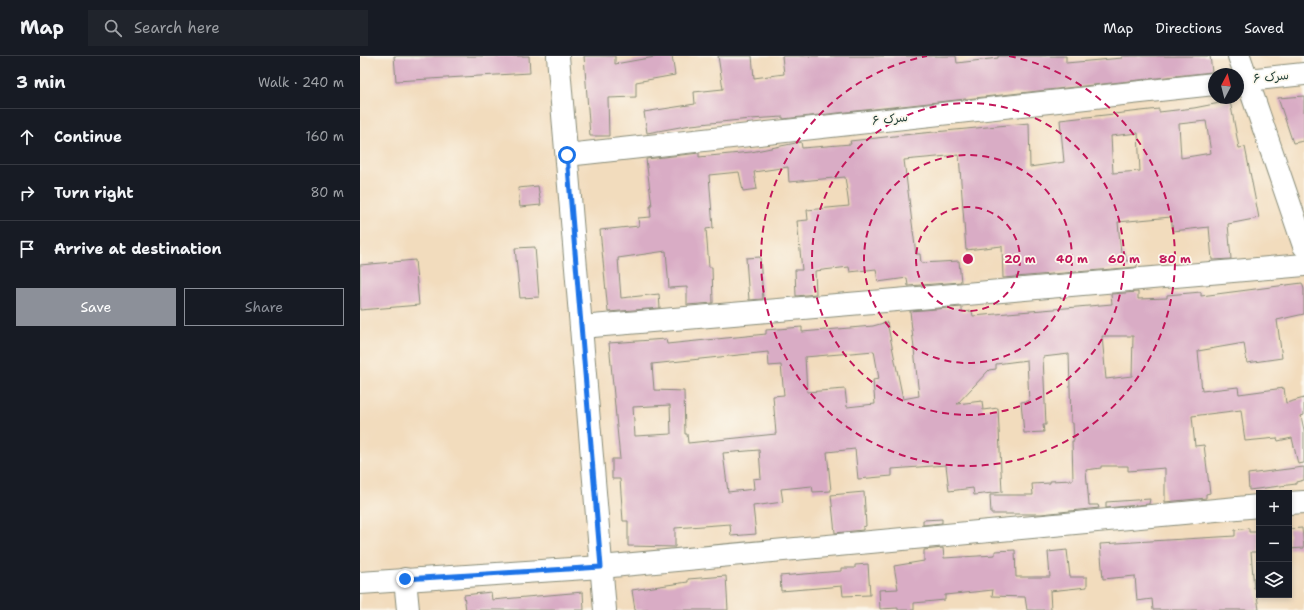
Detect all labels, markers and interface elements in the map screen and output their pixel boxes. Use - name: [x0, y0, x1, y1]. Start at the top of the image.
- search box: [88, 10, 368, 46]
- text: Map: [20, 15, 64, 40]
- icon: search: [102, 17, 124, 39]
- text: Search here: [134, 18, 220, 38]
- text: Map: [1104, 19, 1134, 37]
- text: Directions: [1156, 19, 1222, 37]
- text: Saved: [1244, 19, 1284, 37]
- street label: سرک ۶: [1252, 67, 1290, 87]
- north arrow: [1208, 68, 1244, 104]
- text: 3 min: [16, 71, 66, 93]
- text: Walk · 240 m: [258, 74, 344, 91]
- street label: سرک ۶: [871, 109, 909, 129]
- icon: ahead: [16, 126, 38, 148]
- text: Continue: [54, 127, 122, 147]
- text: 160 m: [306, 128, 344, 145]
- route start: [558, 146, 576, 164]
- icon: right: [16, 182, 38, 204]
- text: Turn right: [54, 183, 134, 203]
- text: 80 m: [310, 184, 344, 201]
- icon: arrive: [16, 238, 38, 260]
- text: Arrive at destination: [54, 239, 222, 259]
- text: 20 m: [1004, 251, 1036, 267]
- text: 40 m: [1056, 251, 1088, 267]
- text: 60 m: [1108, 251, 1140, 267]
- text: 80 m: [1159, 251, 1191, 267]
- centre of rings: [961, 252, 975, 266]
- button: Save: [16, 288, 176, 326]
- button: Share: [184, 288, 344, 326]
- map controls: [1256, 490, 1292, 598]
- button: +: [1256, 490, 1292, 526]
- button: −: [1256, 526, 1292, 562]
- button: layers: [1256, 562, 1292, 598]
- route end: [396, 570, 414, 588]

